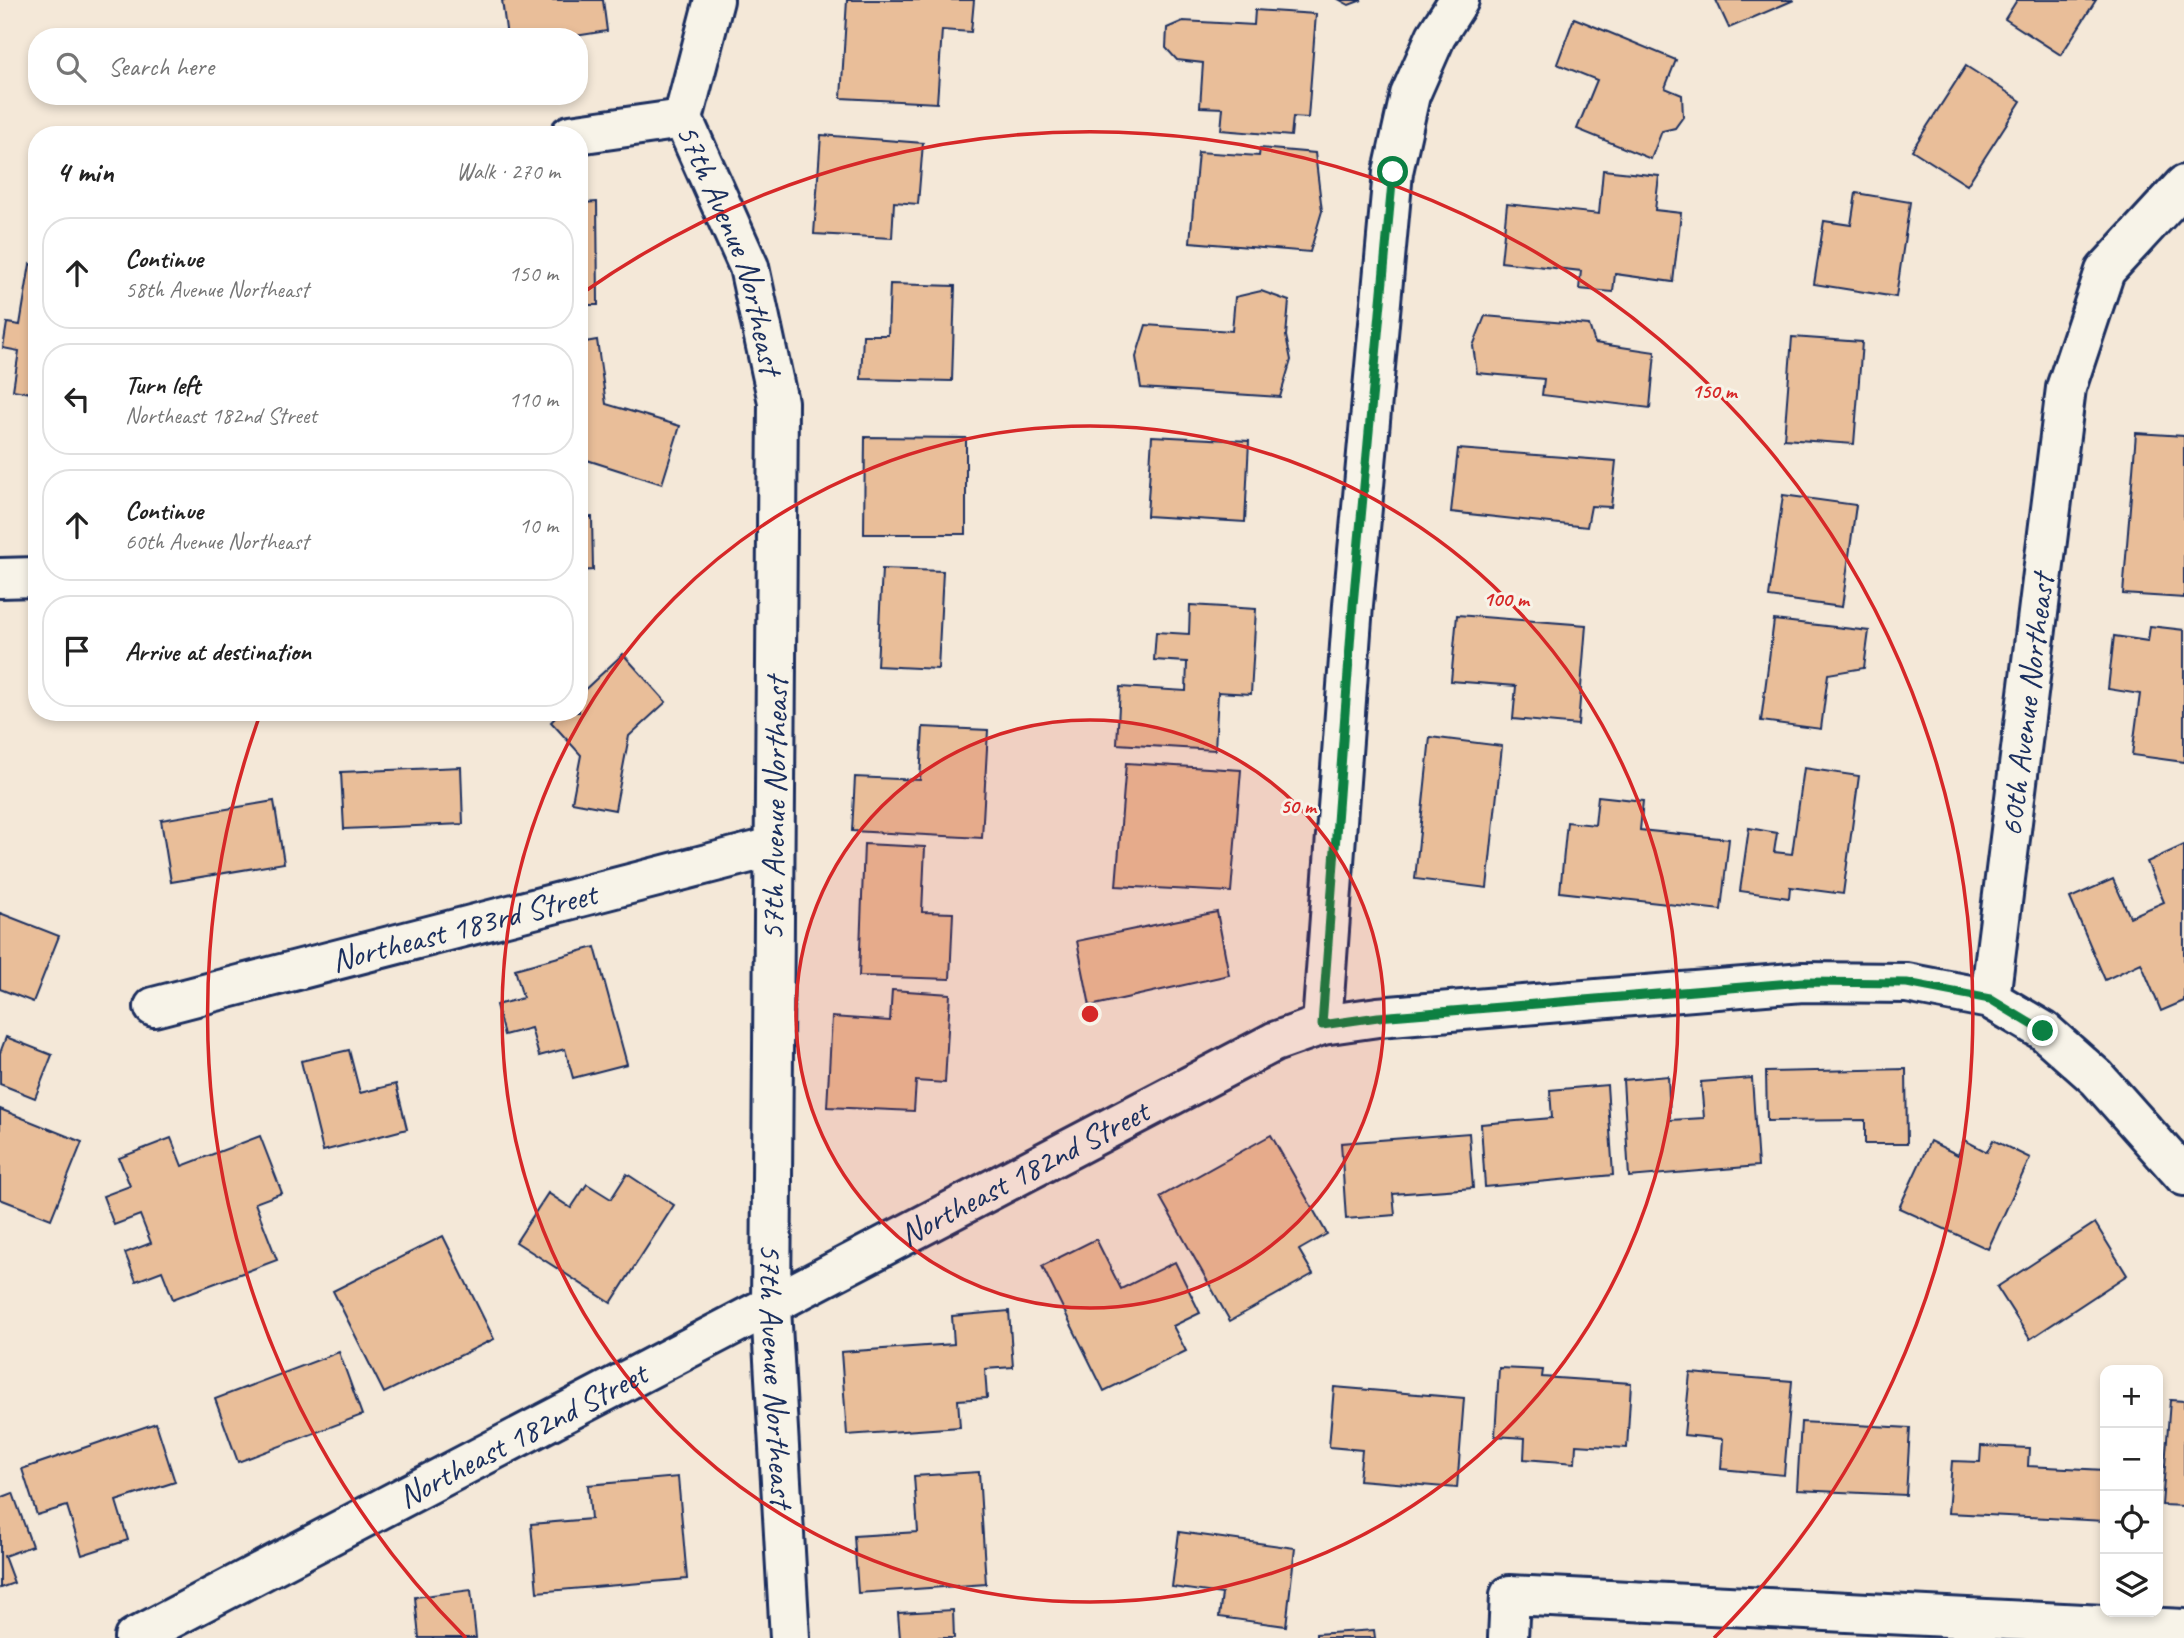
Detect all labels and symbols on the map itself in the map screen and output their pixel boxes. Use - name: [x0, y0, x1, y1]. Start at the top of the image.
- street label: 57th Avenue Northeast: [667, 117, 793, 382]
- route start: [1377, 156, 1408, 187]
- text: 150 m: [1691, 378, 1739, 404]
- street label: 60th Avenue Northeast: [1989, 568, 2064, 839]
- text: 100 m: [1483, 586, 1531, 612]
- street label: 57th Avenue Northeast: [751, 673, 797, 941]
- text: 50 m: [1280, 793, 1318, 819]
- street label: Northeast 183rd Street: [327, 872, 604, 981]
- centre of rings: [1078, 1002, 1102, 1026]
- route end: [2027, 1015, 2058, 1046]
- street label: Northeast 182nd Street: [892, 1089, 1158, 1255]
- street label: 57th Avenue Northeast: [750, 1243, 804, 1512]
- street label: Northeast 182nd Street: [390, 1351, 657, 1517]

